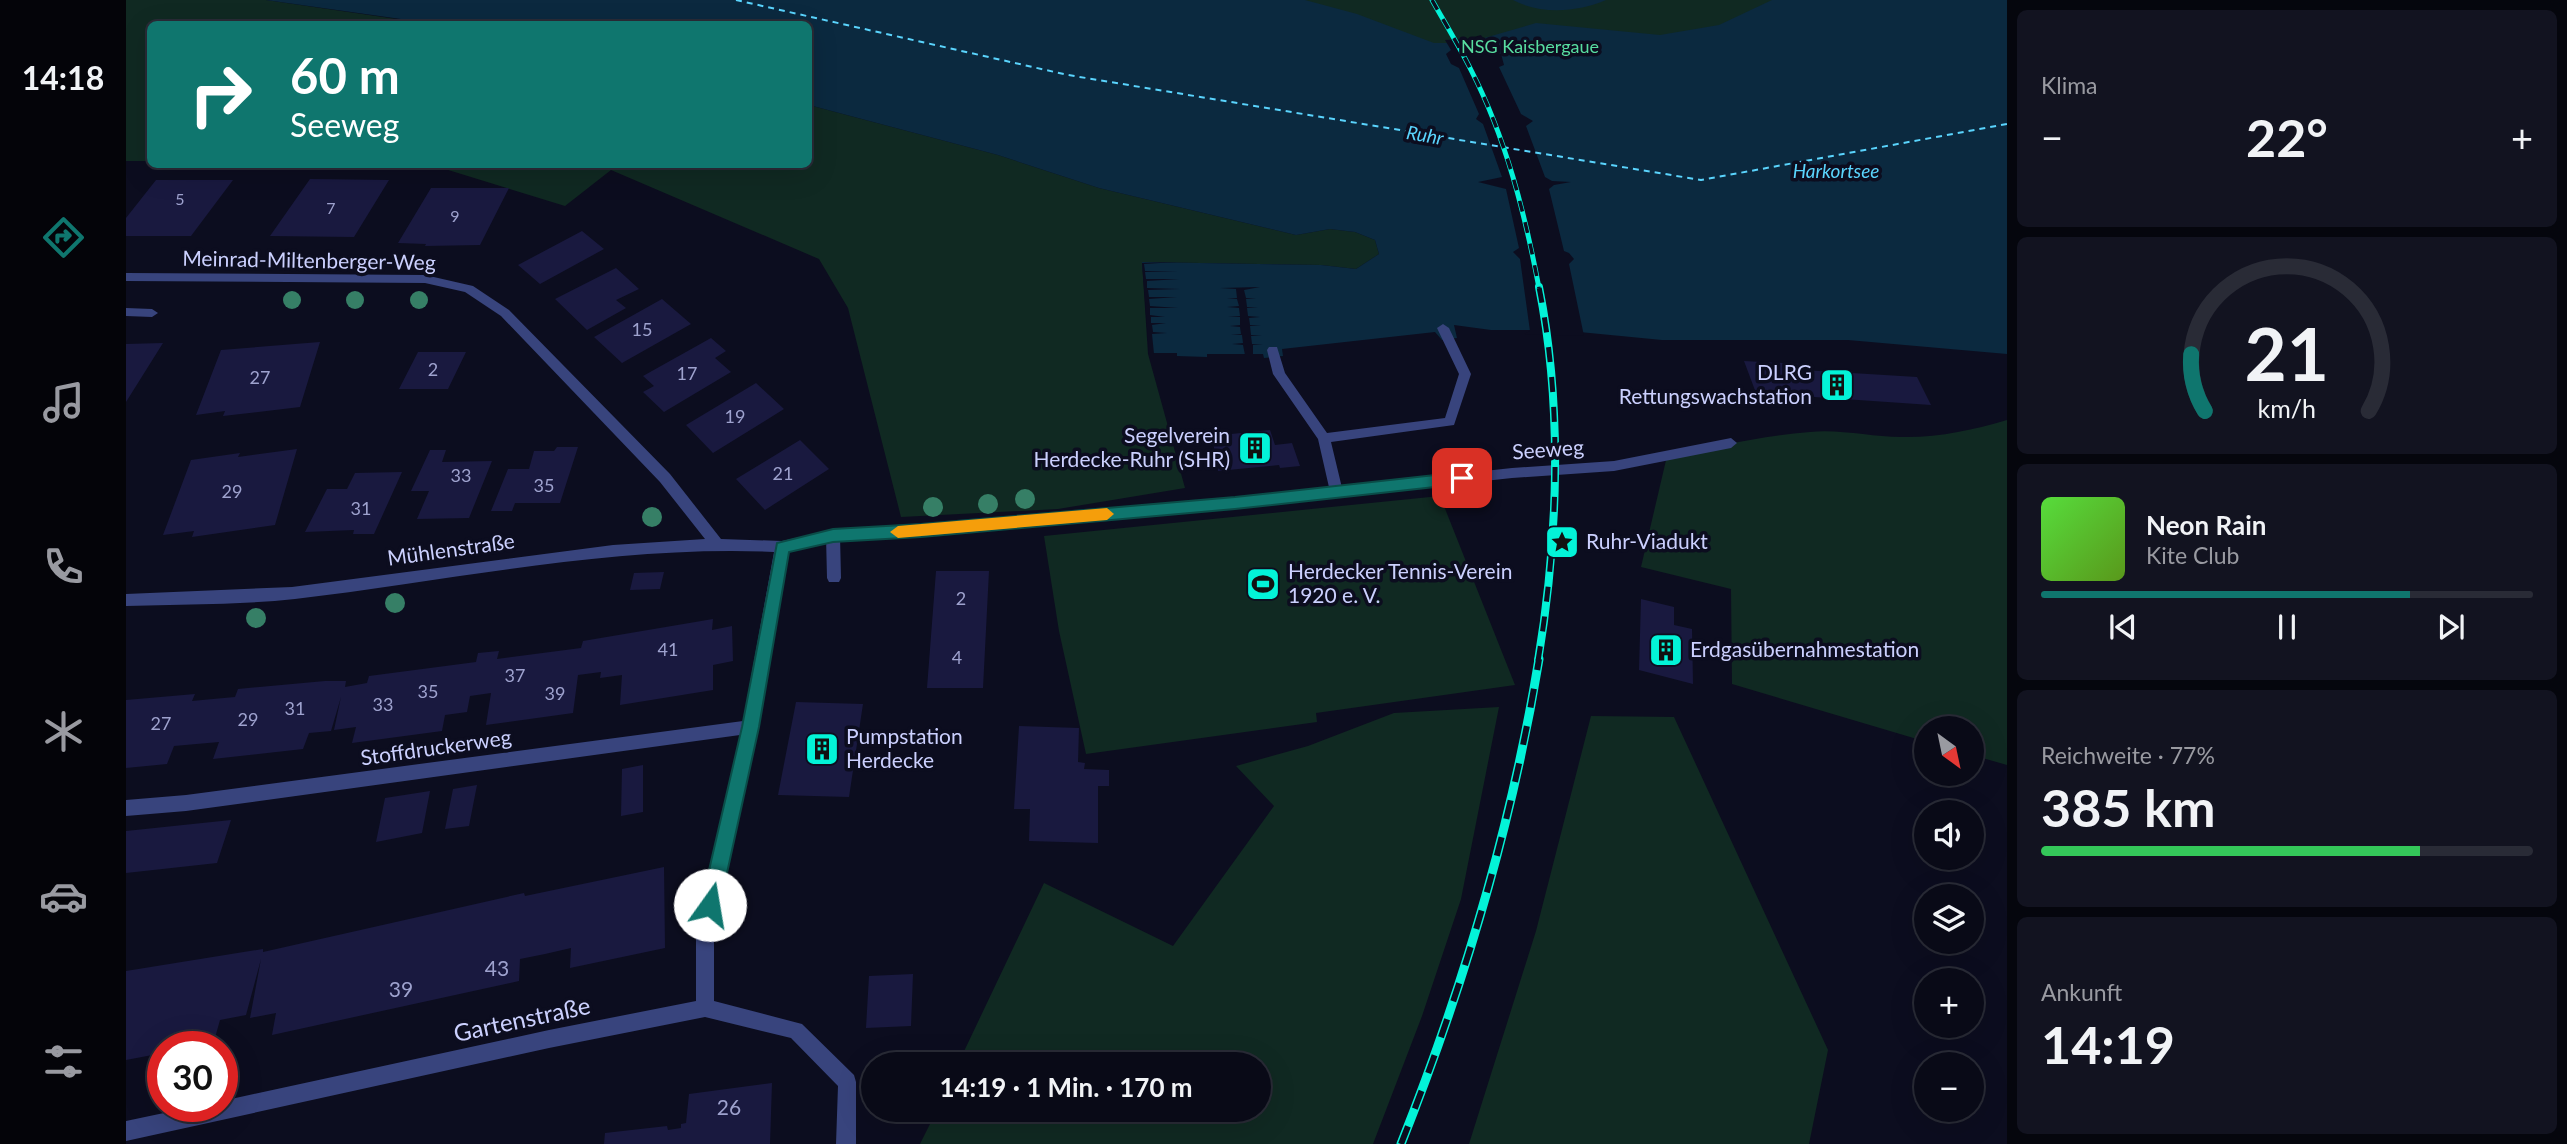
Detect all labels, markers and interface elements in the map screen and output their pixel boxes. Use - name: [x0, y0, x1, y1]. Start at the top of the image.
- park label: NSG Kaisbergaue: [1461, 35, 1599, 57]
- text: 60 m: [290, 46, 400, 104]
- icon: right: [175, 49, 266, 140]
- text: 14:18: [22, 58, 104, 97]
- text: Klima: [2041, 71, 2098, 99]
- text: Seeweg: [290, 105, 399, 144]
- text: 22°: [2246, 106, 2328, 168]
- text: −: [2041, 114, 2063, 160]
- text: +: [2511, 114, 2533, 160]
- water label: Ruhr: [1405, 120, 1446, 149]
- water label: Harkortsee: [1793, 159, 1879, 182]
- house number: 5: [175, 189, 185, 208]
- house number: 7: [326, 198, 336, 217]
- house number: 9: [450, 206, 460, 225]
- icon: directions: [39, 213, 88, 262]
- street label: Meinrad-Miltenberger-Weg: [182, 245, 436, 274]
- text: 21: [2245, 310, 2329, 398]
- house number: 15: [632, 318, 652, 340]
- house number: 2: [428, 358, 438, 380]
- place label: DLRG Rettungswachstation: [1619, 359, 1812, 408]
- house number: 17: [677, 362, 697, 384]
- house number: 27: [250, 366, 270, 388]
- building icon: DLRG Rettungswachstation: [1818, 366, 1856, 404]
- icon: music: [39, 378, 88, 427]
- text: km/h: [2258, 393, 2316, 423]
- house number: 19: [725, 405, 745, 427]
- place label: Segelverein Herdecke-Ruhr (SHR): [1034, 422, 1230, 471]
- building icon: Segelverein Herdecke-Ruhr (SHR): [1236, 429, 1274, 467]
- street label: Seeweg: [1511, 434, 1585, 463]
- pin: [1432, 448, 1492, 508]
- icon: arrive: [1443, 459, 1481, 497]
- house number: 21: [773, 462, 793, 484]
- house number: 33: [451, 464, 471, 486]
- house number: 35: [534, 474, 554, 496]
- house number: 29: [222, 480, 242, 502]
- house number: 31: [351, 497, 371, 519]
- text: Neon Rain: [2146, 509, 2266, 541]
- place icon: Ruhr-Viadukt: [1543, 523, 1581, 561]
- street label: Mühlenstraße: [386, 527, 516, 570]
- place label: Ruhr-Viadukt: [1586, 528, 1708, 553]
- text: Kite Club: [2146, 541, 2239, 569]
- icon: phone: [39, 542, 88, 591]
- place label: Herdecker Tennis-Verein 1920 e. V.: [1288, 558, 1512, 607]
- sports icon: Herdecker Tennis-Verein 1920 e. V.: [1244, 565, 1282, 603]
- house number: 2: [956, 587, 966, 609]
- icon: previous: [2104, 608, 2142, 646]
- icon: pause: [2268, 608, 2306, 646]
- icon: next: [2432, 608, 2470, 646]
- building icon: Erdgasübernahmestation: [1647, 631, 1685, 669]
- place label: Erdgasübernahmestation: [1690, 636, 1919, 661]
- house number: 41: [658, 638, 678, 660]
- house number: 4: [952, 646, 962, 668]
- house number: 37: [505, 664, 525, 686]
- house number: 35: [418, 680, 438, 702]
- house number: 39: [545, 682, 565, 704]
- house number: 33: [373, 693, 393, 715]
- house number: 31: [285, 697, 305, 719]
- icon: climate: [39, 707, 88, 756]
- house number: 29: [238, 708, 258, 730]
- house number: 27: [151, 712, 171, 734]
- north arrow: [1914, 716, 1984, 786]
- map controls: [1914, 716, 1984, 1122]
- place label: Pumpstation Herdecke: [846, 723, 963, 772]
- street label: Stoffdruckerweg: [359, 724, 513, 769]
- building icon: Pumpstation Herdecke: [803, 730, 841, 768]
- text: Reichweite · 77%: [2041, 741, 2215, 769]
- text: 385 km: [2041, 776, 2215, 838]
- button: sound: [1914, 800, 1984, 870]
- position arrow: [673, 868, 747, 942]
- icon: car: [39, 872, 88, 921]
- button: layers: [1914, 884, 1984, 954]
- house number: 43: [485, 955, 509, 980]
- button: +: [1914, 968, 1984, 1038]
- house number: 39: [389, 976, 413, 1001]
- text: Ankunft: [2041, 978, 2122, 1006]
- street label: Gartenstraße: [451, 990, 593, 1047]
- text: 14:19: [2041, 1013, 2175, 1075]
- speed limit sign: 30: [147, 1031, 238, 1122]
- icon: filters: [39, 1037, 88, 1086]
- button: −: [1914, 1052, 1984, 1122]
- text: 14:19 · 1 Min. · 170 m: [939, 1071, 1193, 1103]
- house number: 26: [717, 1094, 741, 1119]

